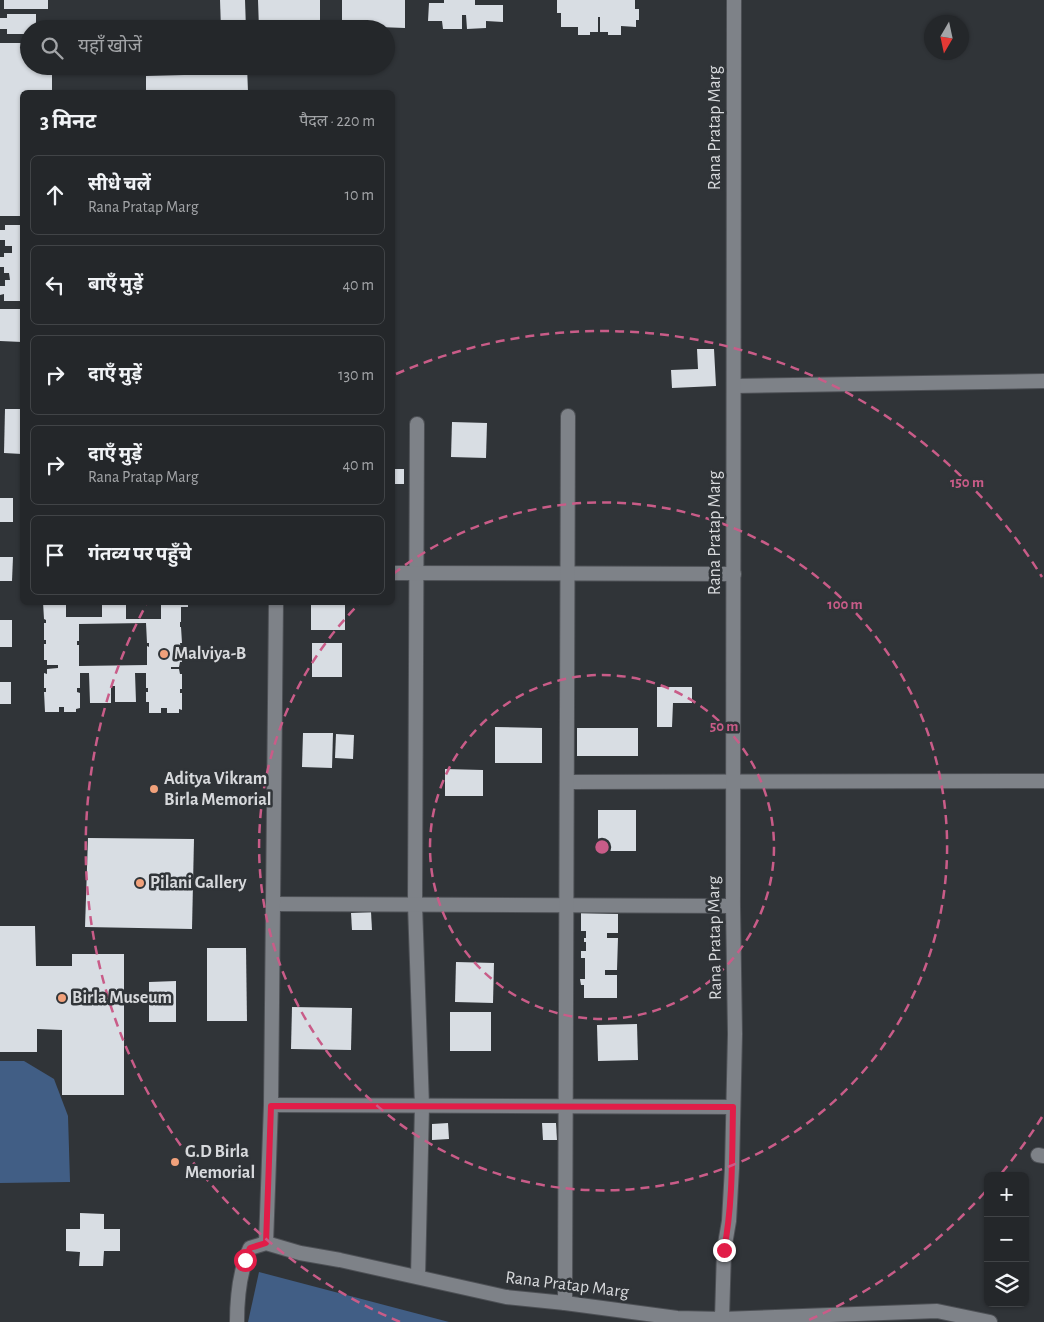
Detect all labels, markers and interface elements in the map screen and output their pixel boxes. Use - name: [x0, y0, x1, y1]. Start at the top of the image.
- north arrow: [924, 15, 969, 60]
- search box: [20, 20, 395, 75]
- icon: search: [38, 34, 66, 62]
- text: यहाँ खोजें: [78, 37, 142, 56]
- street label: Rana Pratap Marg: [706, 66, 724, 190]
- text: 3 मिनट: [40, 111, 96, 132]
- text: पैदल · 220 m: [299, 113, 375, 129]
- text: सीधे चलें: [88, 175, 151, 194]
- icon: ahead: [41, 181, 69, 209]
- text: 10 m: [345, 187, 374, 203]
- text: Rana Pratap Marg: [88, 199, 199, 215]
- icon: left: [41, 271, 69, 299]
- text: बाएँ मुड़ें: [88, 275, 143, 294]
- text: 40 m: [342, 277, 374, 293]
- icon: right: [41, 361, 69, 389]
- text: दाएँ मुड़ें: [88, 365, 142, 384]
- text: 130 m: [338, 367, 374, 383]
- text: दाएँ मुड़ें: [88, 445, 142, 464]
- icon: right: [41, 451, 69, 479]
- text: 40 m: [342, 457, 374, 473]
- text: Rana Pratap Marg: [88, 469, 199, 485]
- street label: Rana Pratap Marg: [706, 471, 724, 595]
- text: 150 m: [950, 475, 984, 490]
- icon: arrive: [41, 541, 69, 569]
- text: गंतव्य पर पहुँचे: [88, 545, 191, 564]
- text: 100 m: [827, 597, 863, 612]
- place label: Malviya-B: [174, 645, 246, 663]
- marker: Malviya-B: [158, 648, 170, 660]
- text: 50 m: [710, 719, 738, 734]
- place label: Aditya Vikram Birla Memorial: [164, 770, 272, 809]
- marker: Aditya Vikram Birla Memorial: [148, 783, 160, 795]
- centre of rings: [593, 838, 611, 856]
- place label: Pilani Gallery: [150, 874, 247, 892]
- street label: Rana Pratap Marg: [705, 875, 725, 1000]
- marker: Pilani Gallery: [134, 877, 146, 889]
- place label: Birla Museum: [72, 989, 172, 1007]
- marker: Birla Museum: [56, 992, 68, 1004]
- place label: G.D Birla Memorial: [185, 1143, 255, 1182]
- marker: G.D Birla Memorial: [169, 1156, 181, 1168]
- map controls: [984, 1172, 1029, 1307]
- button: +: [984, 1172, 1029, 1217]
- button: −: [984, 1217, 1029, 1262]
- route end: [713, 1239, 736, 1262]
- route start: [234, 1249, 257, 1272]
- button: layers: [984, 1262, 1029, 1307]
- street label: Rana Pratap Marg: [504, 1268, 630, 1302]

